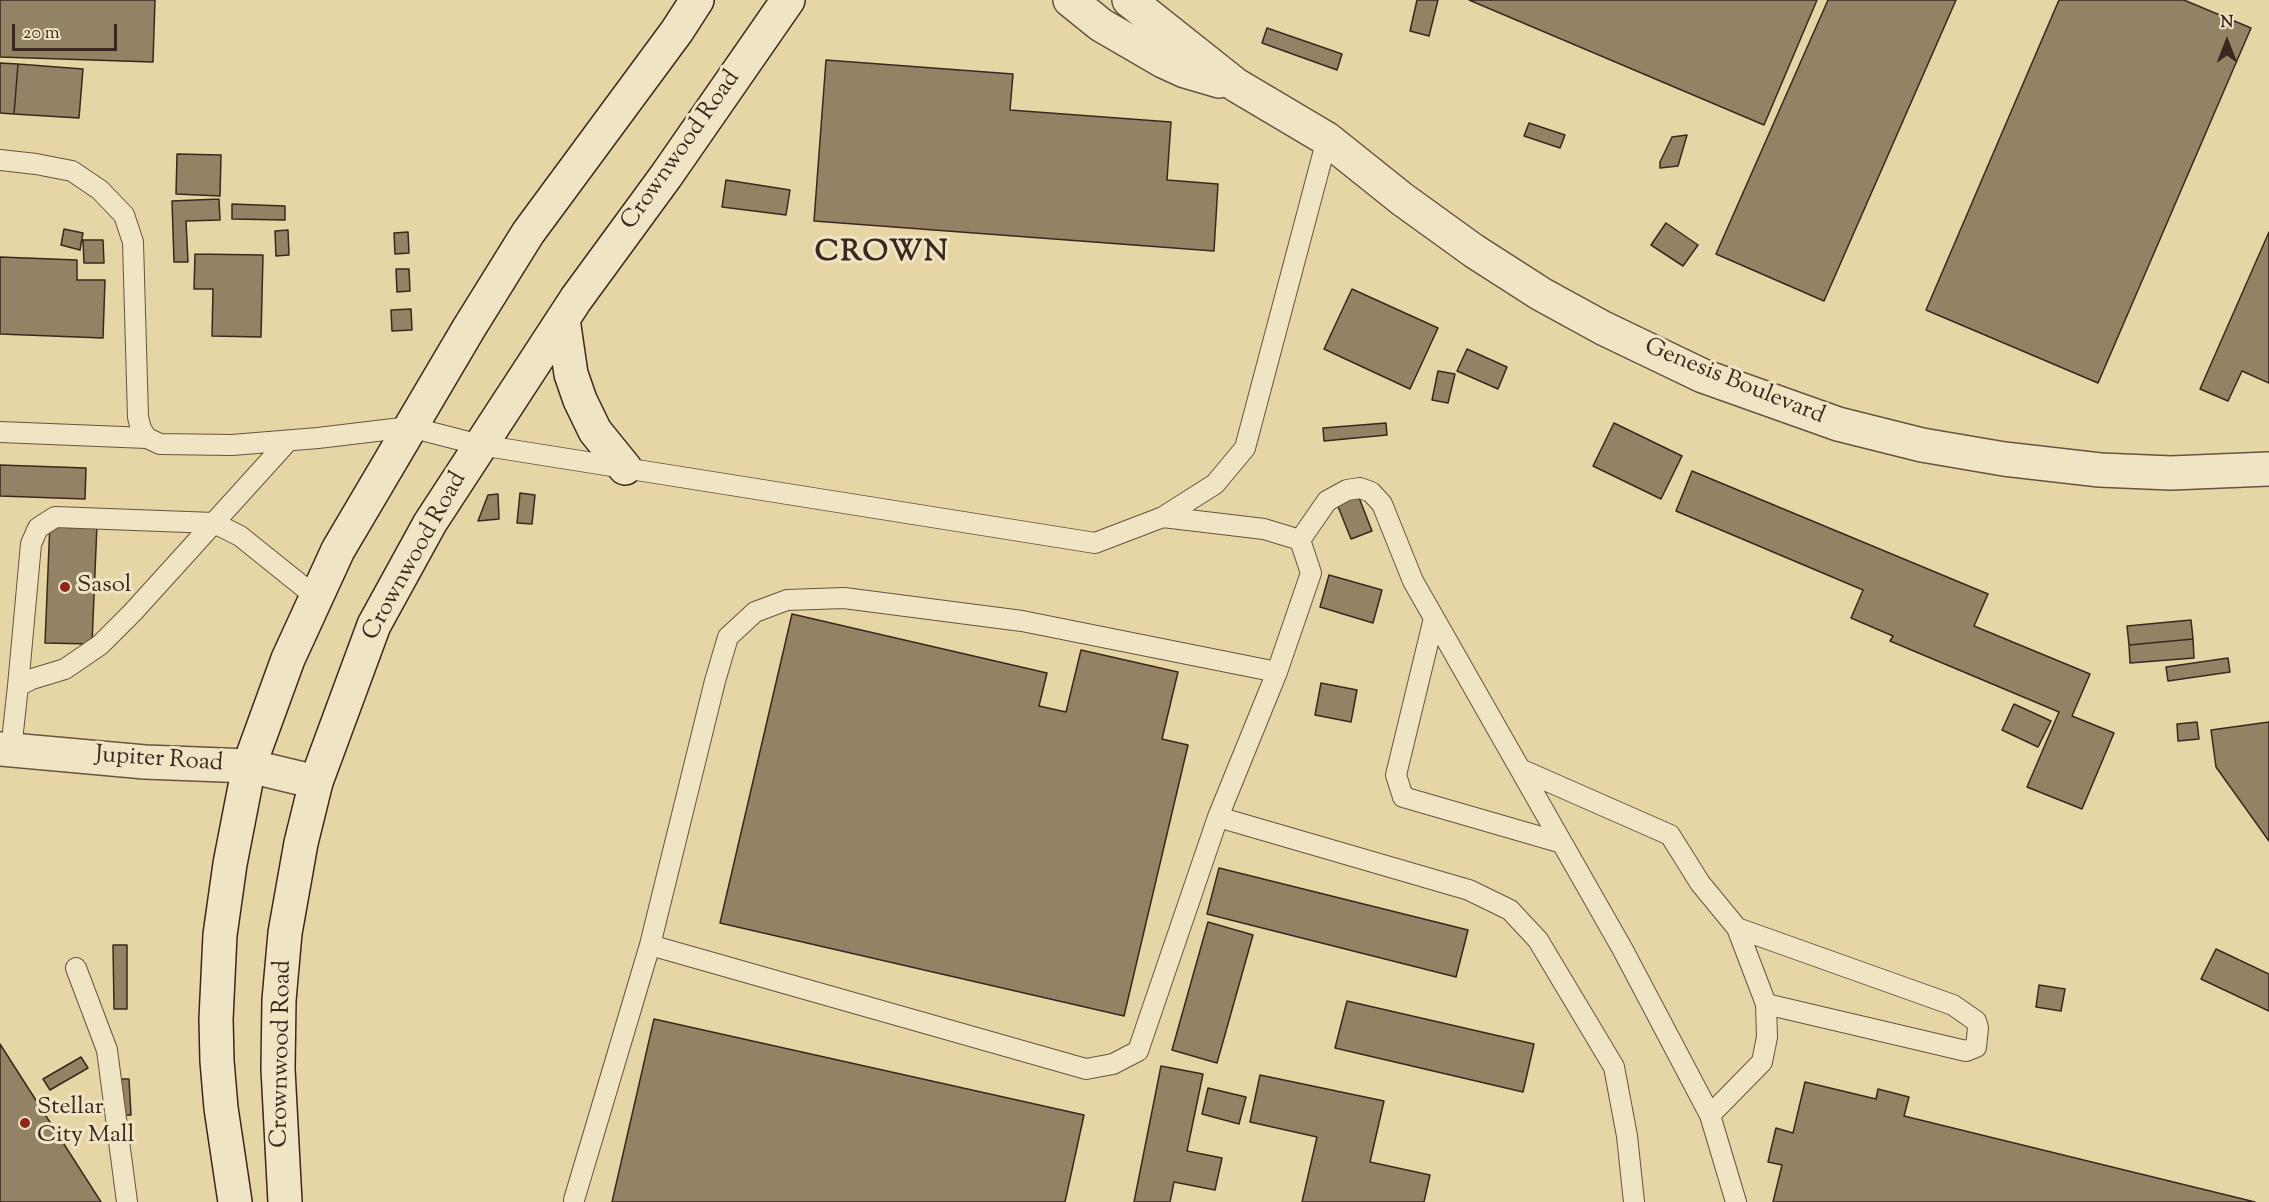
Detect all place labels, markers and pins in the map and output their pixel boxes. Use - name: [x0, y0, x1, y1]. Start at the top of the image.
- place label: Sasol: [77, 573, 132, 601]
- marker: Sasol: [58, 580, 72, 594]
- place label: Stellar City Mall: [37, 1095, 134, 1151]
- marker: Stellar City Mall: [18, 1116, 32, 1130]

